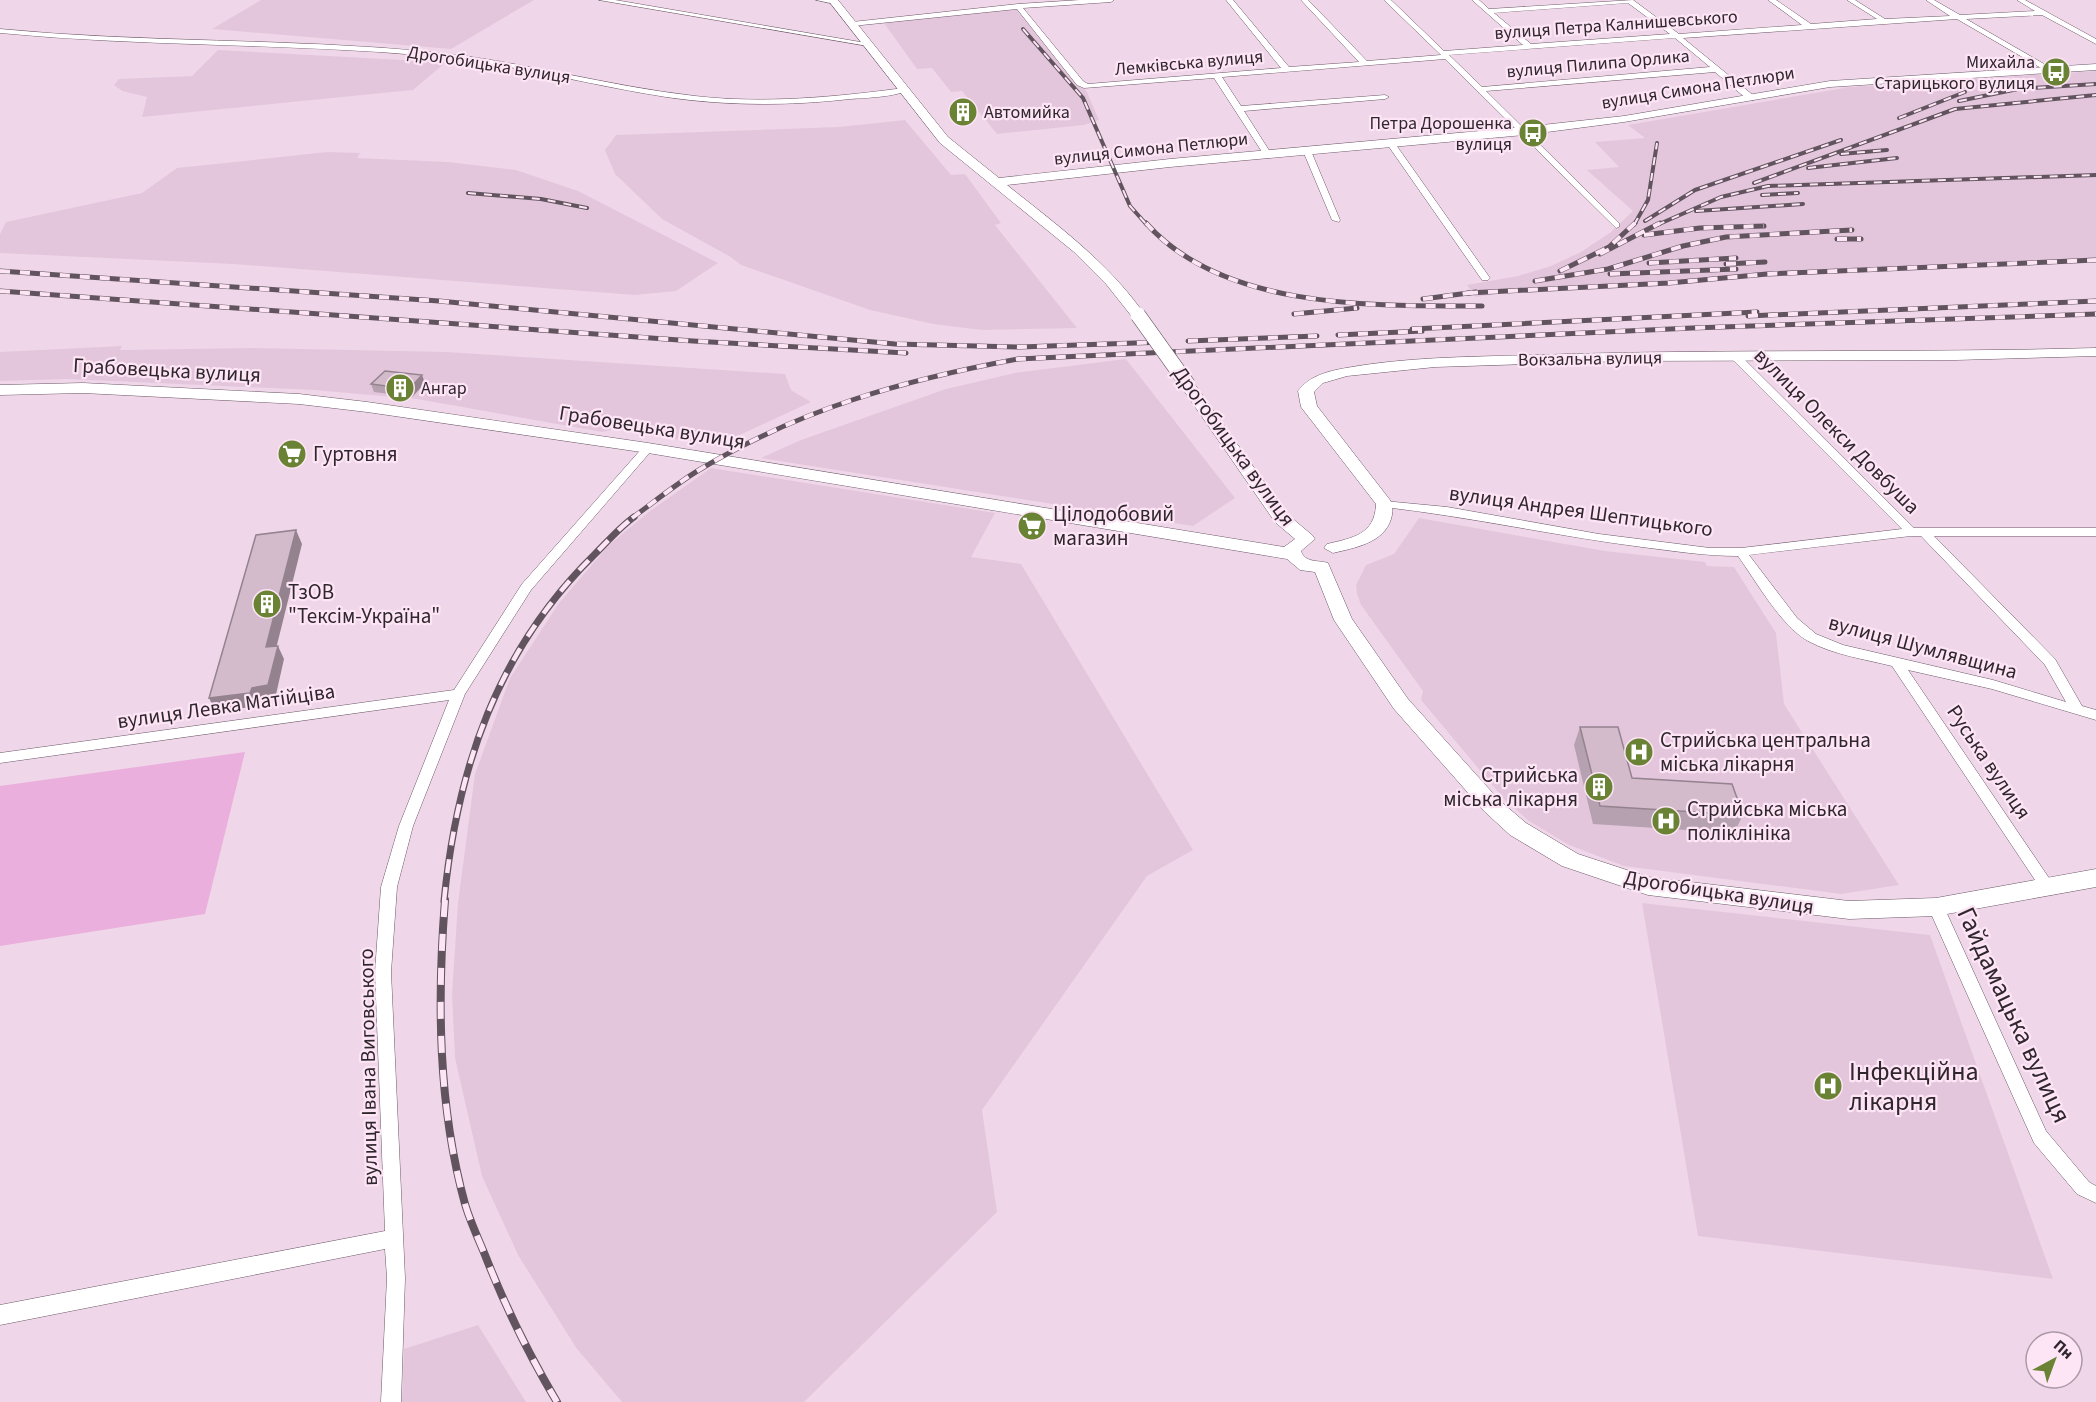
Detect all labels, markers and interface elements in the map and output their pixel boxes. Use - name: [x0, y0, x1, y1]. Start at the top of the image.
- street label: вулиця Петра Калнишевського: [1494, 4, 1738, 46]
- street label: Дрогобицька вулиця: [406, 40, 572, 90]
- street label: Лемківська вулиця: [1114, 44, 1264, 82]
- street label: вулиця Пилипа Орлика: [1505, 44, 1691, 84]
- place label: Михайла Старицького вулиця: [1874, 50, 2035, 96]
- bus stop icon: Михайла Старицького вулиця: [2040, 56, 2072, 88]
- street label: вулиця Симона Петлюри: [1600, 60, 1796, 116]
- building icon: Автомийка: [947, 96, 979, 128]
- place label: Автомийка: [984, 100, 1070, 125]
- place label: Петра Дорошенка вулиця: [1370, 111, 1512, 157]
- bus stop icon: Петра Дорошенка вулиця: [1517, 117, 1549, 149]
- street label: вулиця Симона Петлюри: [1053, 126, 1249, 172]
- street label: вулиця Олекси Довбуша: [1747, 341, 1927, 521]
- street label: Вокзальна вулиця: [1518, 345, 1662, 373]
- street label: Грабовецька вулиця: [72, 350, 262, 390]
- street label: Дрогобицька вулиця: [1165, 359, 1303, 533]
- building icon: Ангар: [384, 372, 416, 404]
- place label: Ангар: [421, 376, 467, 401]
- street label: Грабовецька вулиця: [557, 397, 747, 457]
- supermarket icon: Гуртовня: [276, 438, 308, 470]
- place label: Гуртовня: [313, 439, 398, 469]
- street label: вулиця Андрея Шептицького: [1447, 478, 1715, 544]
- place label: Цілодобовий магазин: [1053, 499, 1174, 553]
- supermarket icon: Цілодобовий магазин: [1016, 510, 1048, 542]
- place label: ТзОВ "Тексім-Україна": [288, 577, 440, 631]
- building icon: ТзОВ "Тексім-Україна": [251, 588, 283, 620]
- street label: вулиця Шумлявщина: [1825, 607, 2021, 687]
- street label: вулиця Левка Матійціва: [115, 676, 337, 736]
- street label: Руська вулиця: [1940, 699, 2038, 825]
- place label: Стрийська центральна міська лікарня: [1660, 725, 1871, 779]
- hospital icon: Стрийська центральна міська лікарня: [1623, 736, 1655, 768]
- place label: Стрийська міська лікарня: [1443, 760, 1578, 814]
- building icon: Стрийська міська лікарня: [1583, 771, 1615, 803]
- place label: Стрийська міська поліклініка: [1687, 794, 1847, 848]
- hospital icon: Стрийська міська поліклініка: [1650, 805, 1682, 837]
- street label: Дрогобицька вулиця: [1622, 862, 1816, 922]
- street label: Гайдамацька вулиця: [1948, 901, 2080, 1129]
- street label: вулиця Івана Виговського: [351, 948, 385, 1186]
- place label: Інфекційна лікарня: [1849, 1053, 1979, 1120]
- hospital icon: Інфекційна лікарня: [1812, 1070, 1844, 1102]
- north arrow: [2024, 1330, 2084, 1390]
- text: Пн: [2048, 1335, 2078, 1364]

